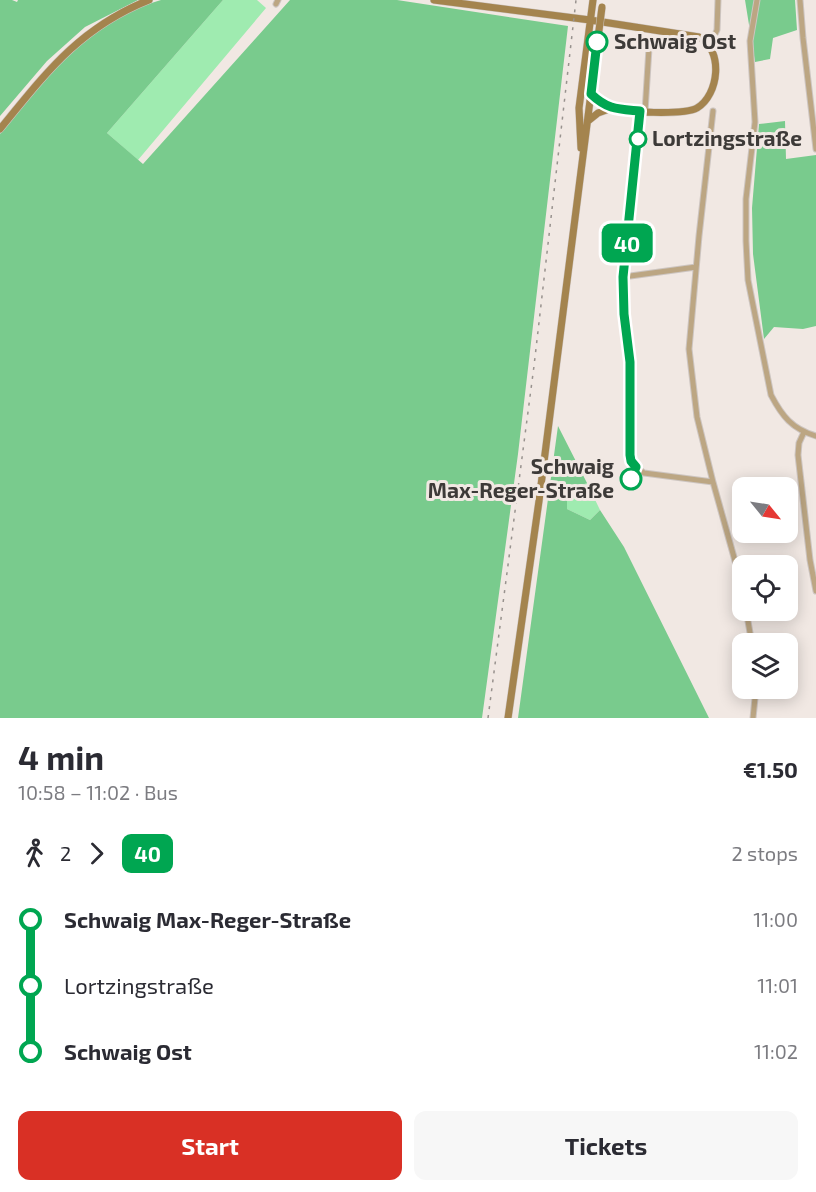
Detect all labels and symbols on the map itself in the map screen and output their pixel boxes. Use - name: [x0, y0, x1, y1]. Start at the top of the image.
- place label: Schwaig Ost: [614, 28, 736, 53]
- marker: Schwaig Ost: [586, 31, 608, 53]
- place label: Lortzingstraße: [652, 125, 802, 150]
- marker: Lortzingstraße: [629, 130, 647, 148]
- line badge: 40: [600, 224, 654, 262]
- place label: Schwaig Max-Reger-Straße: [428, 453, 614, 502]
- marker: Schwaig Max-Reger-Straße: [620, 468, 642, 490]
- north arrow: [732, 477, 798, 543]

